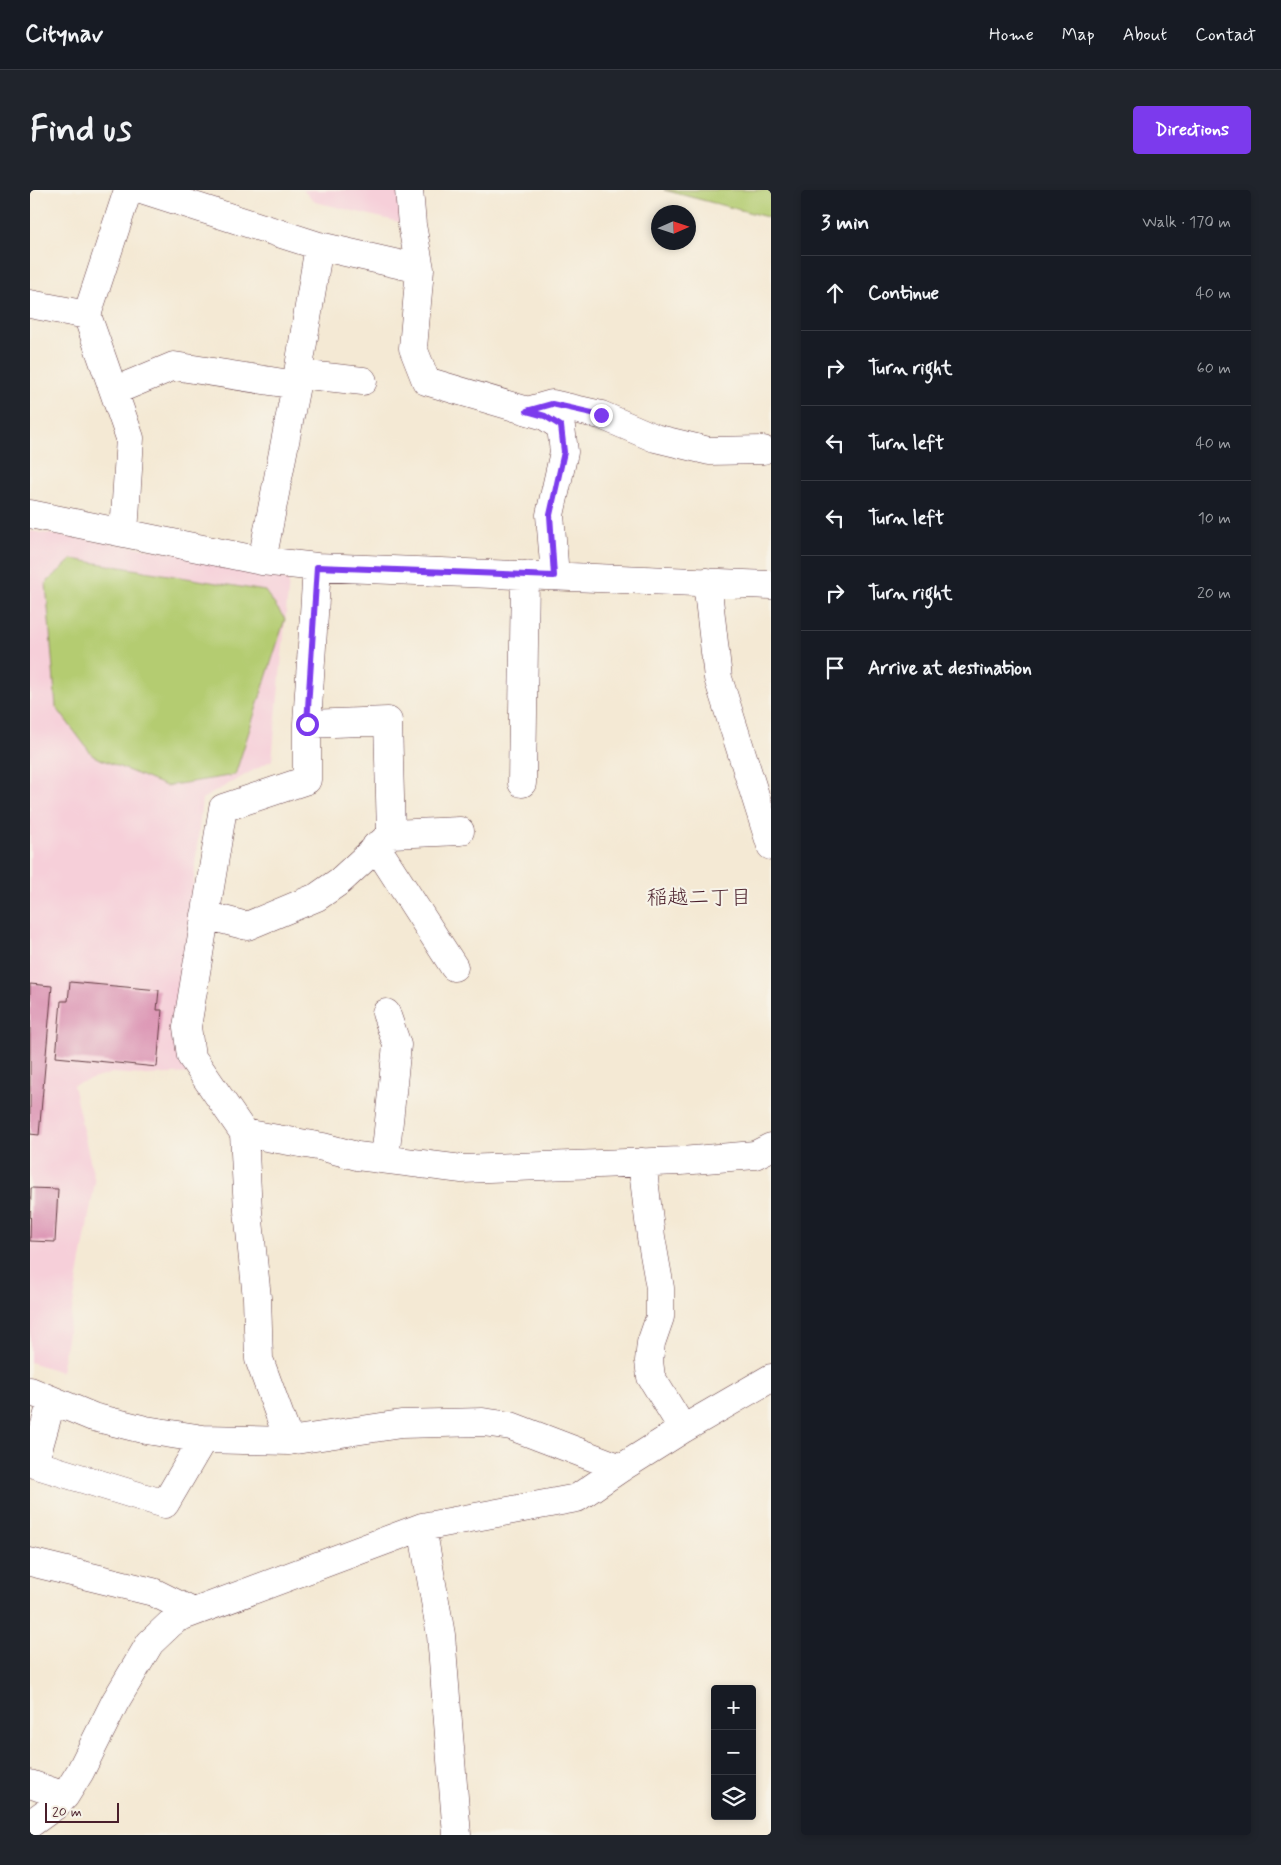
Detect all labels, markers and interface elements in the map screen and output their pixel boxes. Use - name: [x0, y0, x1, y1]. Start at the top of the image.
- text: Citynav: [25, 19, 103, 50]
- text: Home: [989, 23, 1034, 47]
- text: Map: [1062, 23, 1095, 47]
- text: About: [1123, 23, 1167, 47]
- text: Contact: [1195, 23, 1256, 47]
- button: Directions: [1133, 106, 1251, 154]
- text: Find us: [30, 107, 132, 153]
- north arrow: [651, 205, 696, 250]
- text: 3 min: [821, 209, 869, 237]
- text: Walk · 170 m: [1142, 212, 1231, 233]
- icon: ahead: [821, 279, 849, 307]
- text: Continue: [868, 281, 939, 306]
- text: 40 m: [1195, 283, 1231, 304]
- icon: right: [821, 354, 849, 382]
- text: Turn right: [868, 356, 952, 381]
- text: 60 m: [1197, 358, 1231, 379]
- route end: [590, 404, 613, 427]
- icon: left: [821, 429, 849, 457]
- text: Turn left: [868, 431, 944, 456]
- text: 40 m: [1195, 433, 1231, 454]
- icon: left: [821, 504, 849, 532]
- text: Turn left: [868, 506, 944, 531]
- text: 10 m: [1198, 508, 1231, 529]
- icon: right: [821, 579, 849, 607]
- text: Turn right: [868, 581, 952, 606]
- text: 20 m: [1197, 583, 1231, 604]
- icon: arrive: [821, 654, 849, 682]
- text: Arrive at destination: [868, 656, 1032, 681]
- route start: [296, 713, 319, 736]
- district label: 稲越二丁目: [647, 884, 752, 912]
- map controls: [711, 1685, 756, 1820]
- button: +: [711, 1685, 756, 1730]
- button: −: [711, 1730, 756, 1775]
- button: layers: [711, 1775, 756, 1820]
- scale bar: [45, 1800, 119, 1823]
- text: 20 m: [52, 1803, 82, 1821]

